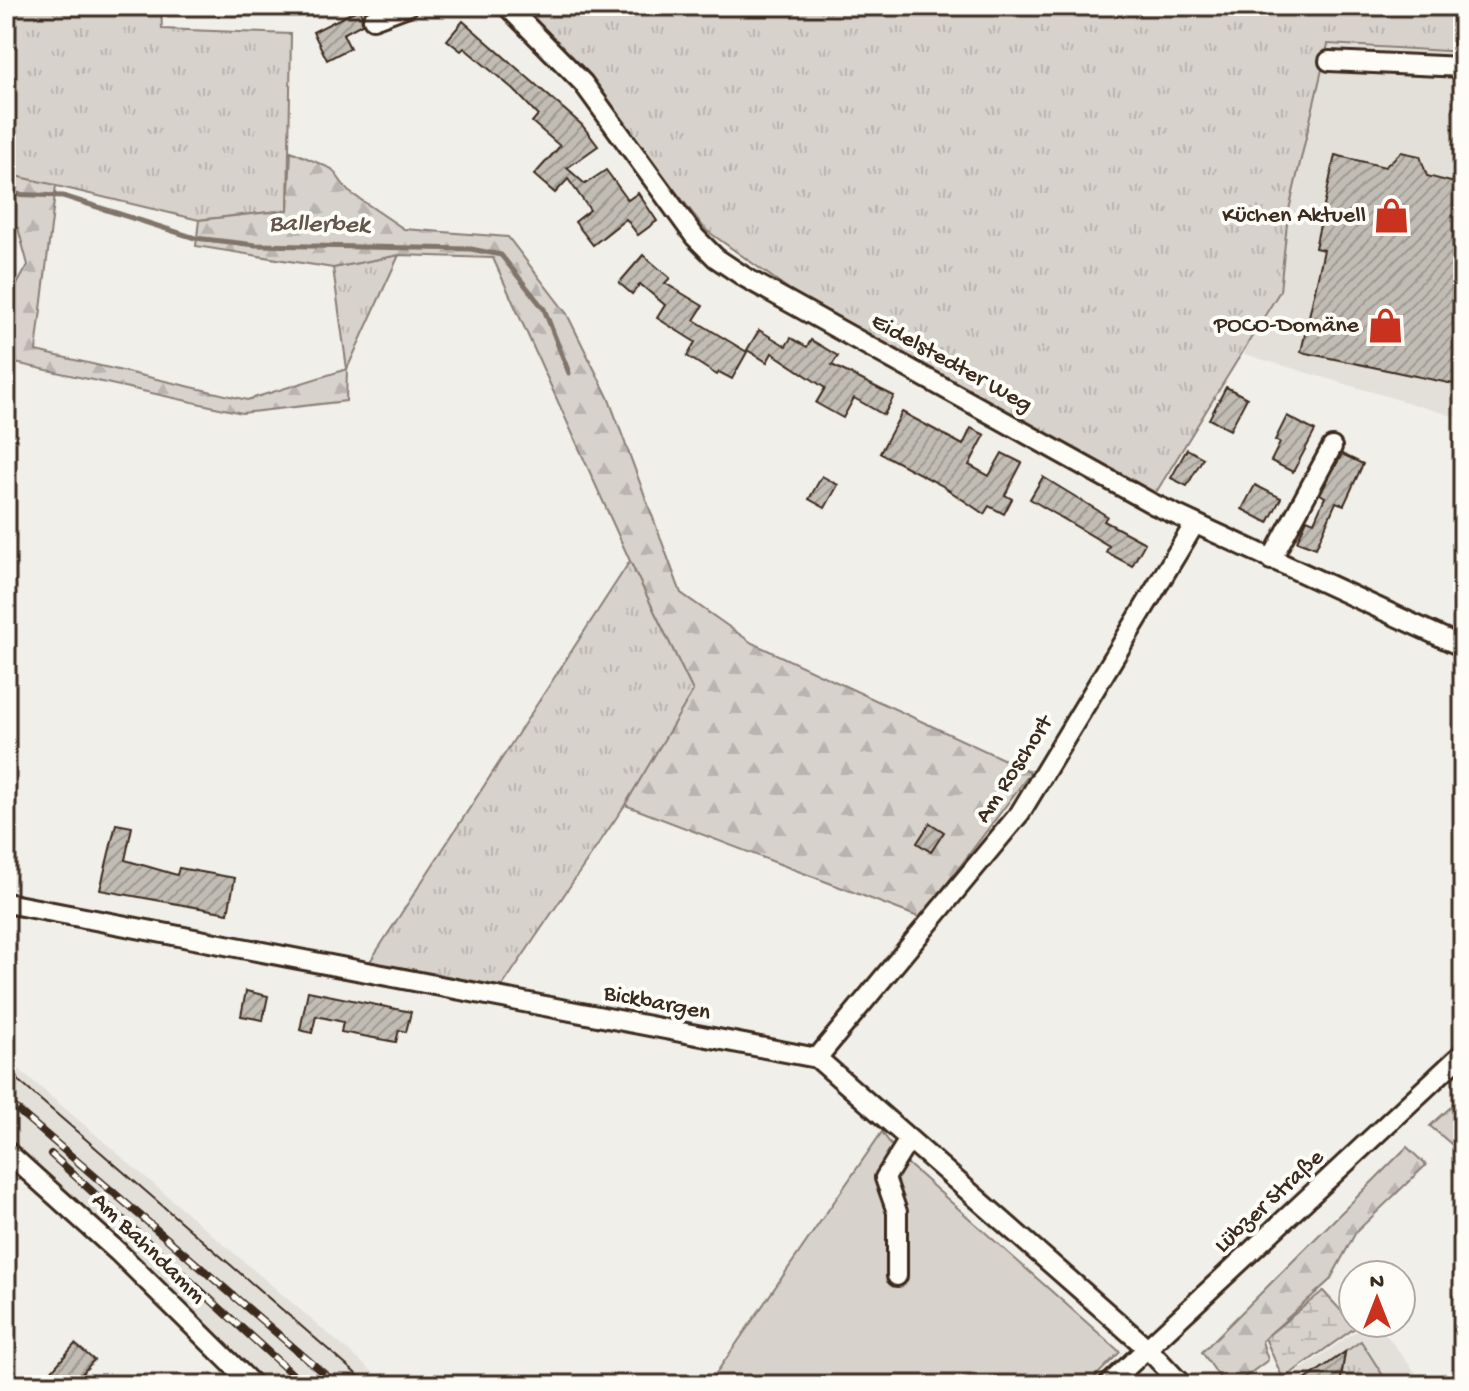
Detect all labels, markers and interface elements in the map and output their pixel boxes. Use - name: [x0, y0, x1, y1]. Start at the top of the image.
- shop icon: Küchen Aktuell: [1373, 197, 1411, 235]
- place label: Küchen Aktuell: [1222, 202, 1366, 231]
- water label: Ballerbek: [268, 210, 372, 242]
- shop icon: POCO-Domäne: [1366, 307, 1404, 345]
- street label: Eidelstedter Weg: [865, 308, 1037, 420]
- place label: POCO-Domäne: [1213, 312, 1360, 341]
- street label: Am Roschort: [969, 709, 1062, 829]
- street label: Bickbargen: [600, 979, 713, 1029]
- street label: Lübzer Straße: [1209, 1143, 1331, 1260]
- street label: Am Bahndamm: [85, 1187, 211, 1311]
- north arrow: [1337, 1259, 1417, 1339]
- text: N: [1370, 1270, 1384, 1296]

